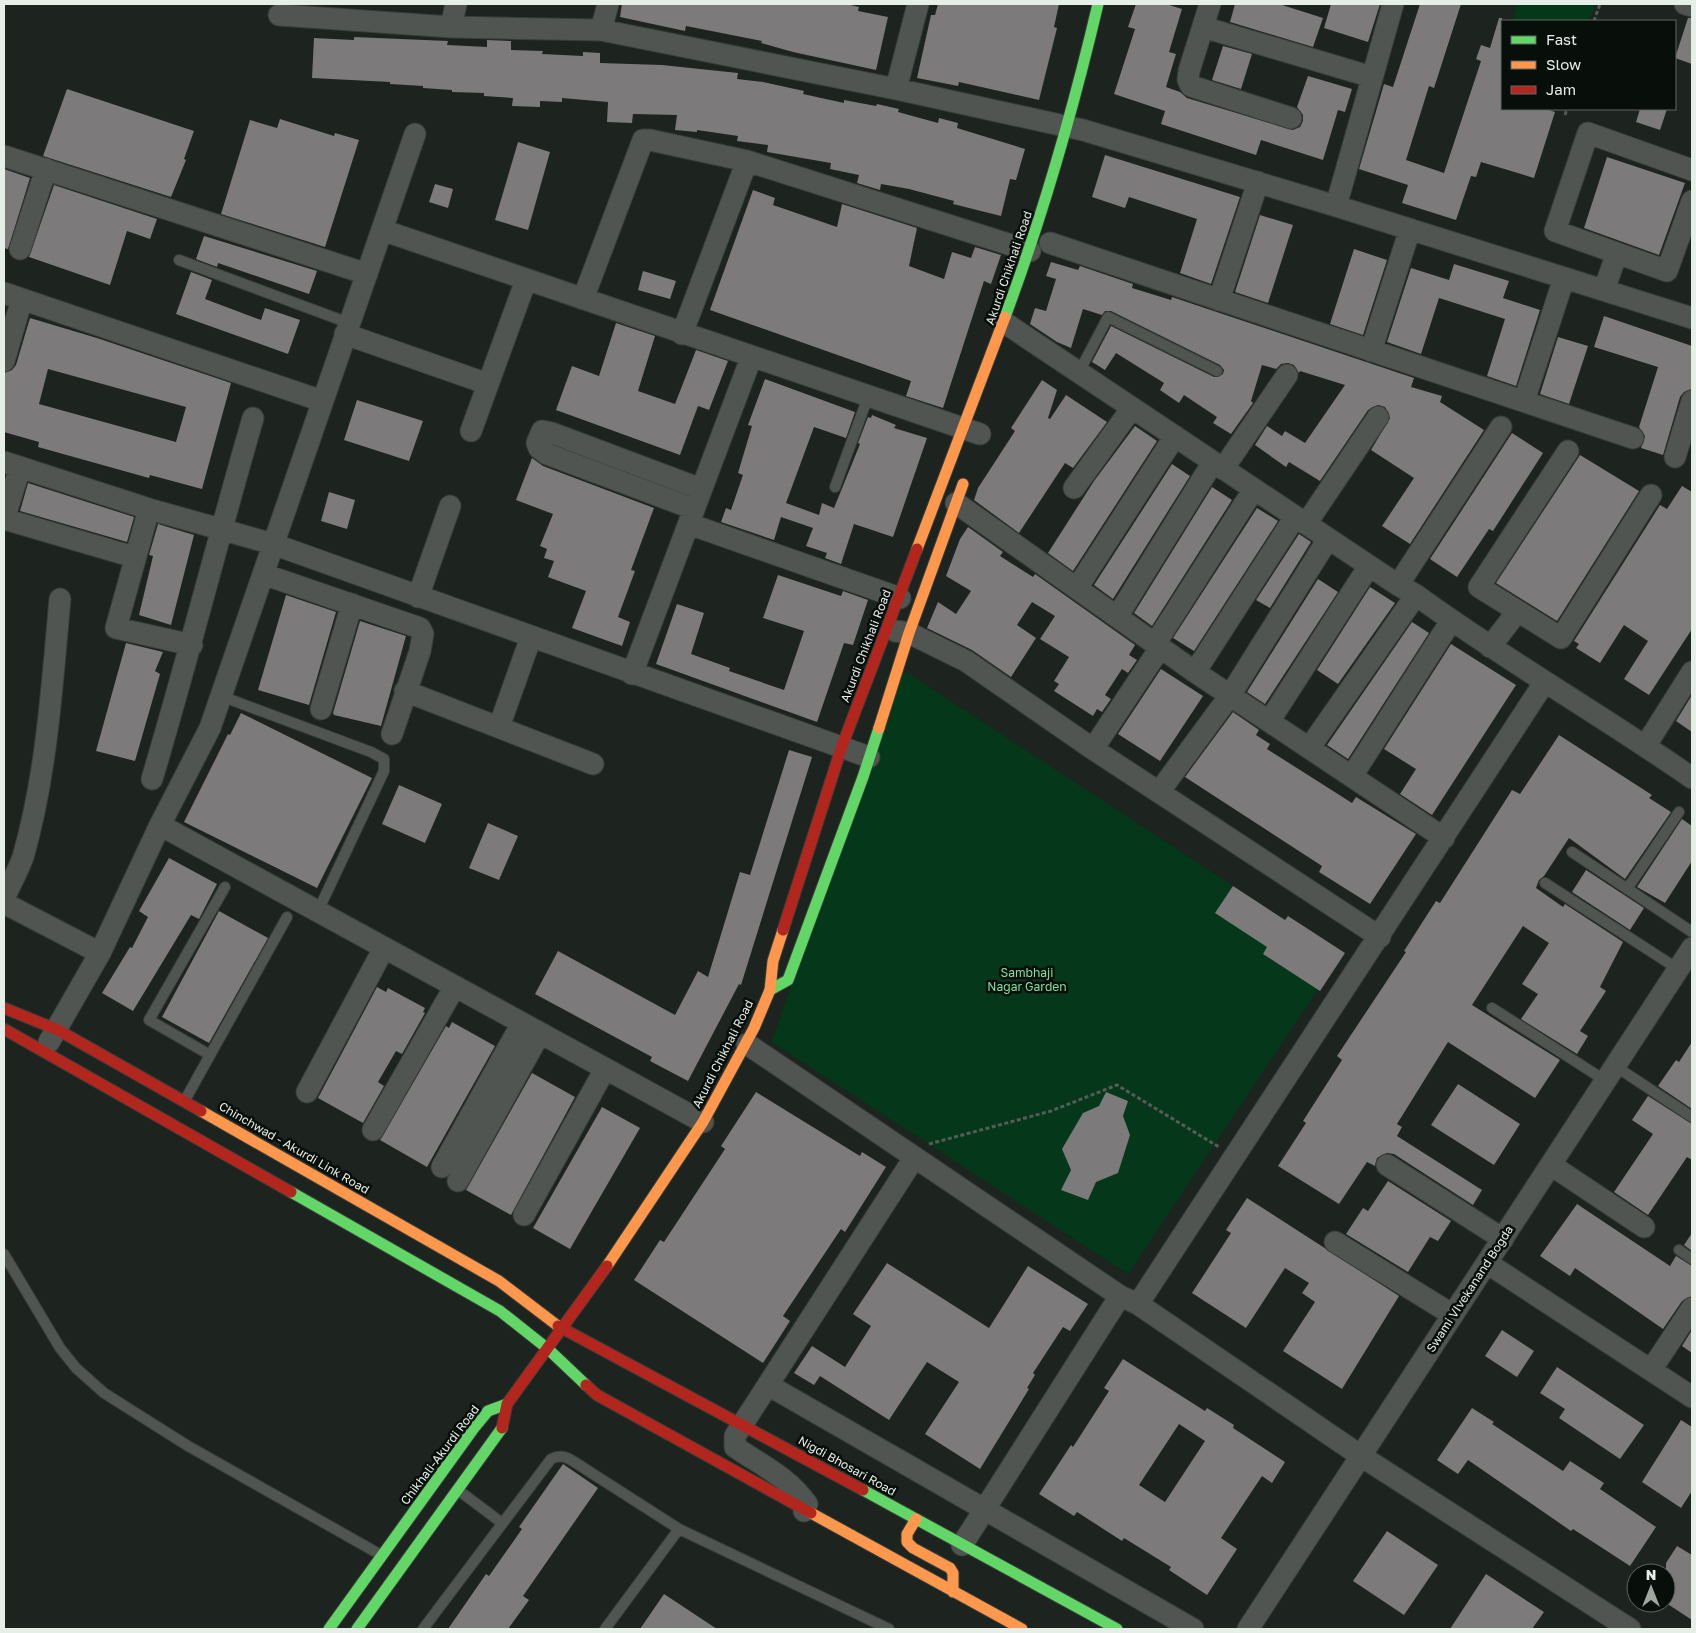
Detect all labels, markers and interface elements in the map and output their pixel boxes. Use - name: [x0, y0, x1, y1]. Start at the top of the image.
- legend: [1501, 20, 1676, 110]
- text: Fast: [1546, 30, 1577, 48]
- text: Slow: [1546, 55, 1581, 73]
- text: Jam: [1546, 80, 1576, 98]
- street label: Akurdi Chikhali Road: [982, 209, 1035, 327]
- street label: Akurdi Chikhali Road: [837, 587, 894, 704]
- park label: Sambhaji Nagar Garden: [987, 965, 1067, 994]
- street label: Akurdi Chikhali Road: [689, 997, 756, 1110]
- street label: Chinchwad - Akurdi Link Road: [216, 1098, 372, 1197]
- street label: Swami VIvekanand Bogda: [1423, 1223, 1516, 1355]
- street label: Chikhali-Akurdi Road: [397, 1402, 482, 1508]
- street label: Nigdi Bhosari Road: [796, 1432, 899, 1499]
- north arrow: [1626, 1563, 1676, 1613]
- text: N: [1646, 1566, 1656, 1583]

